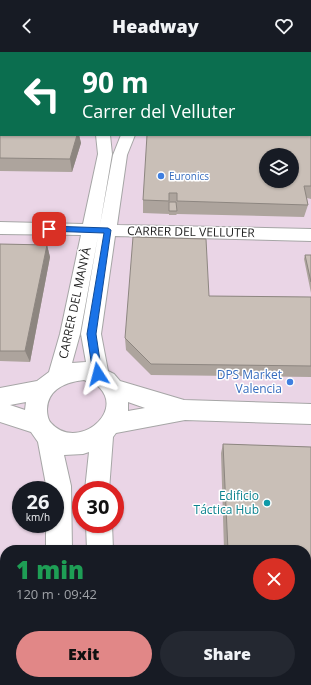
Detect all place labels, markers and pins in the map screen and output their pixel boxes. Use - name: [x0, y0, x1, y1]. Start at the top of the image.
- place label: Euronics: [169, 169, 209, 183]
- marker: Euronics: [156, 171, 166, 181]
- pin: [32, 212, 66, 246]
- place label: DPS Market Valencia: [217, 366, 282, 397]
- marker: DPS Market Valencia: [285, 377, 295, 387]
- place label: Edificio Táctica Hub: [194, 487, 259, 518]
- marker: Edificio Táctica Hub: [262, 498, 272, 508]

